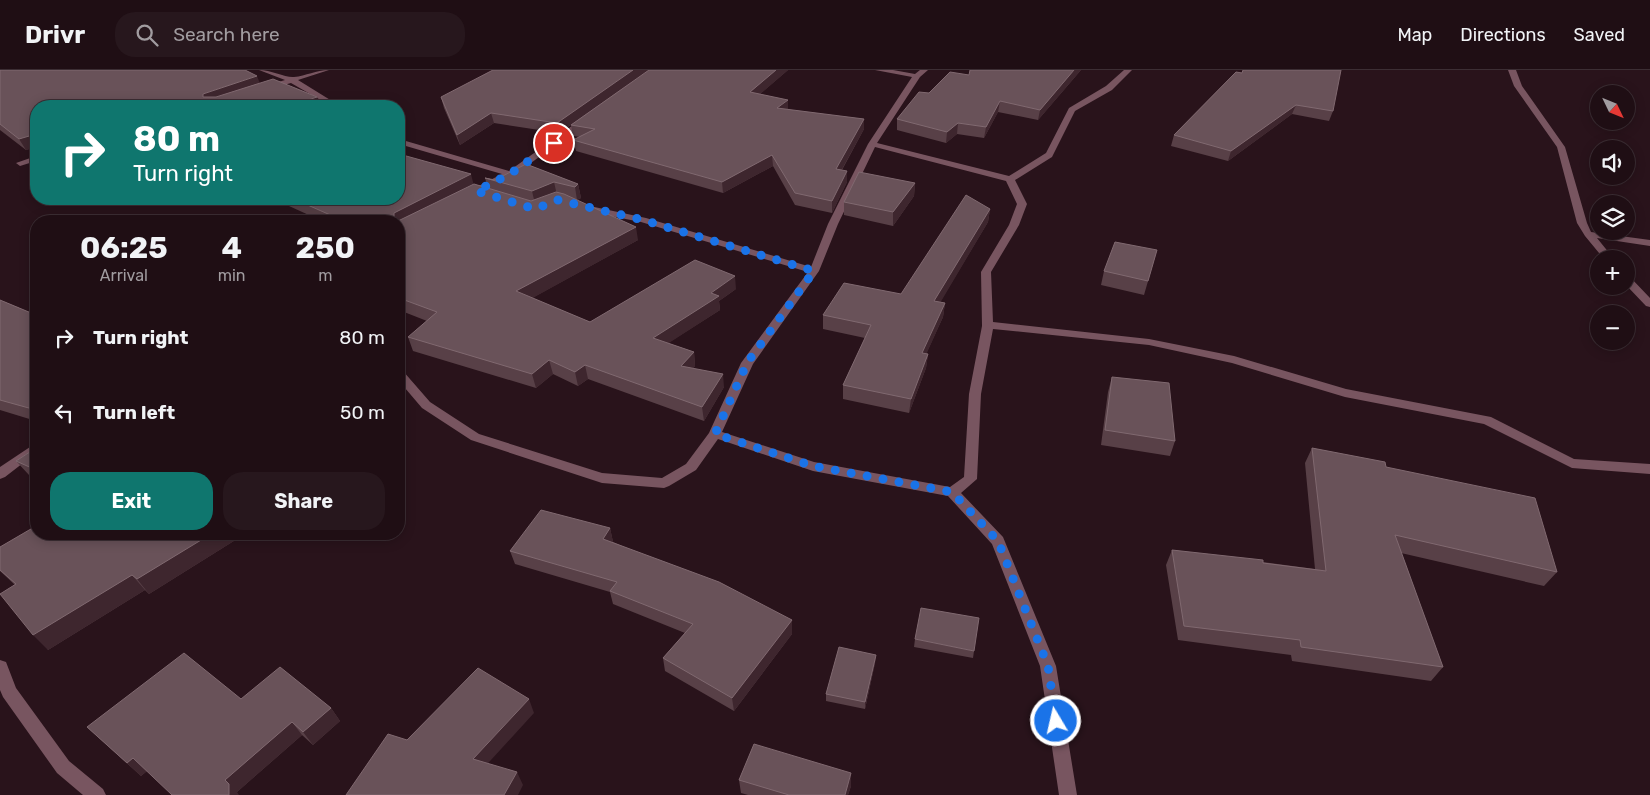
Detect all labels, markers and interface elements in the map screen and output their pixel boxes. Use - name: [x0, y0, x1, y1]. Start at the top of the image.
- search box: [115, 12, 465, 57]
- text: Drivr: [25, 21, 85, 49]
- icon: search: [133, 21, 161, 49]
- text: Search here: [173, 23, 280, 46]
- text: Map: [1397, 24, 1432, 46]
- text: Directions: [1460, 24, 1546, 46]
- text: Saved: [1574, 24, 1625, 46]
- north arrow: [1590, 85, 1635, 130]
- map controls: [1590, 85, 1635, 350]
- text: 80 m: [133, 118, 220, 160]
- icon: right: [50, 120, 115, 185]
- pin: [533, 122, 575, 164]
- icon: arrive: [540, 129, 568, 157]
- button: sound: [1590, 140, 1635, 185]
- text: Turn right: [133, 160, 233, 187]
- button: layers: [1590, 195, 1635, 240]
- text: 06:25: [80, 230, 168, 266]
- text: 4: [221, 230, 242, 266]
- text: 250: [296, 230, 355, 266]
- button: +: [1590, 250, 1635, 295]
- text: Arrival: [100, 266, 148, 285]
- text: min: [218, 266, 246, 285]
- text: m: [318, 266, 332, 285]
- button: −: [1590, 305, 1635, 350]
- icon: right: [50, 324, 78, 352]
- text: Turn right: [93, 326, 188, 349]
- text: 80 m: [339, 326, 385, 349]
- icon: left: [50, 399, 78, 427]
- text: Turn left: [93, 401, 175, 424]
- text: 50 m: [340, 401, 385, 424]
- button: Exit: [50, 472, 213, 530]
- button: Share: [223, 472, 385, 530]
- position arrow: [1029, 694, 1081, 746]

